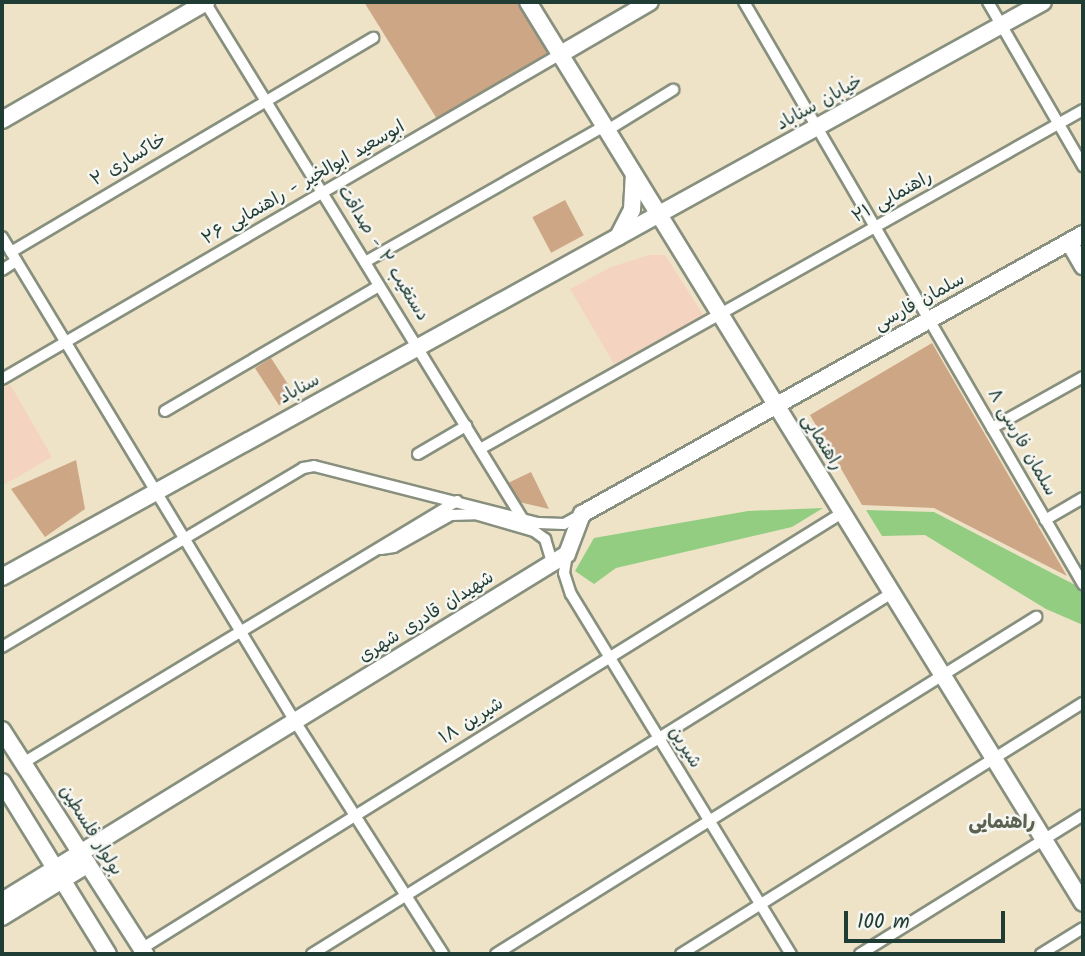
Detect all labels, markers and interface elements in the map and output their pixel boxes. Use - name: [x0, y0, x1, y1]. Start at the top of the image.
- street label: خیابان سناباد: [773, 72, 867, 136]
- street label: ابوسعید ابوالخیر - راهنمایی ۲۶: [199, 117, 409, 251]
- street label: خاکساری ۲: [87, 130, 171, 192]
- street label: راهنمایی ۲۱: [849, 167, 937, 229]
- street label: دستغیب ۲ - صداقت: [332, 182, 432, 326]
- street label: سلمان فارسی: [871, 269, 969, 337]
- street label: سناباد: [276, 370, 324, 410]
- street label: سلمان فارسی ۸: [982, 386, 1060, 500]
- street label: راهنمایی: [795, 411, 847, 475]
- street label: شهیدان قادری شهری: [355, 568, 499, 668]
- street label: شیرین ۱۸: [436, 694, 508, 750]
- street label: شیرین: [663, 723, 705, 773]
- street label: بولوار فلسطین: [54, 782, 126, 880]
- district label: راهنمایی: [969, 813, 1035, 835]
- scale bar: [847, 897, 1008, 941]
- text: 100 m: [857, 906, 910, 939]

